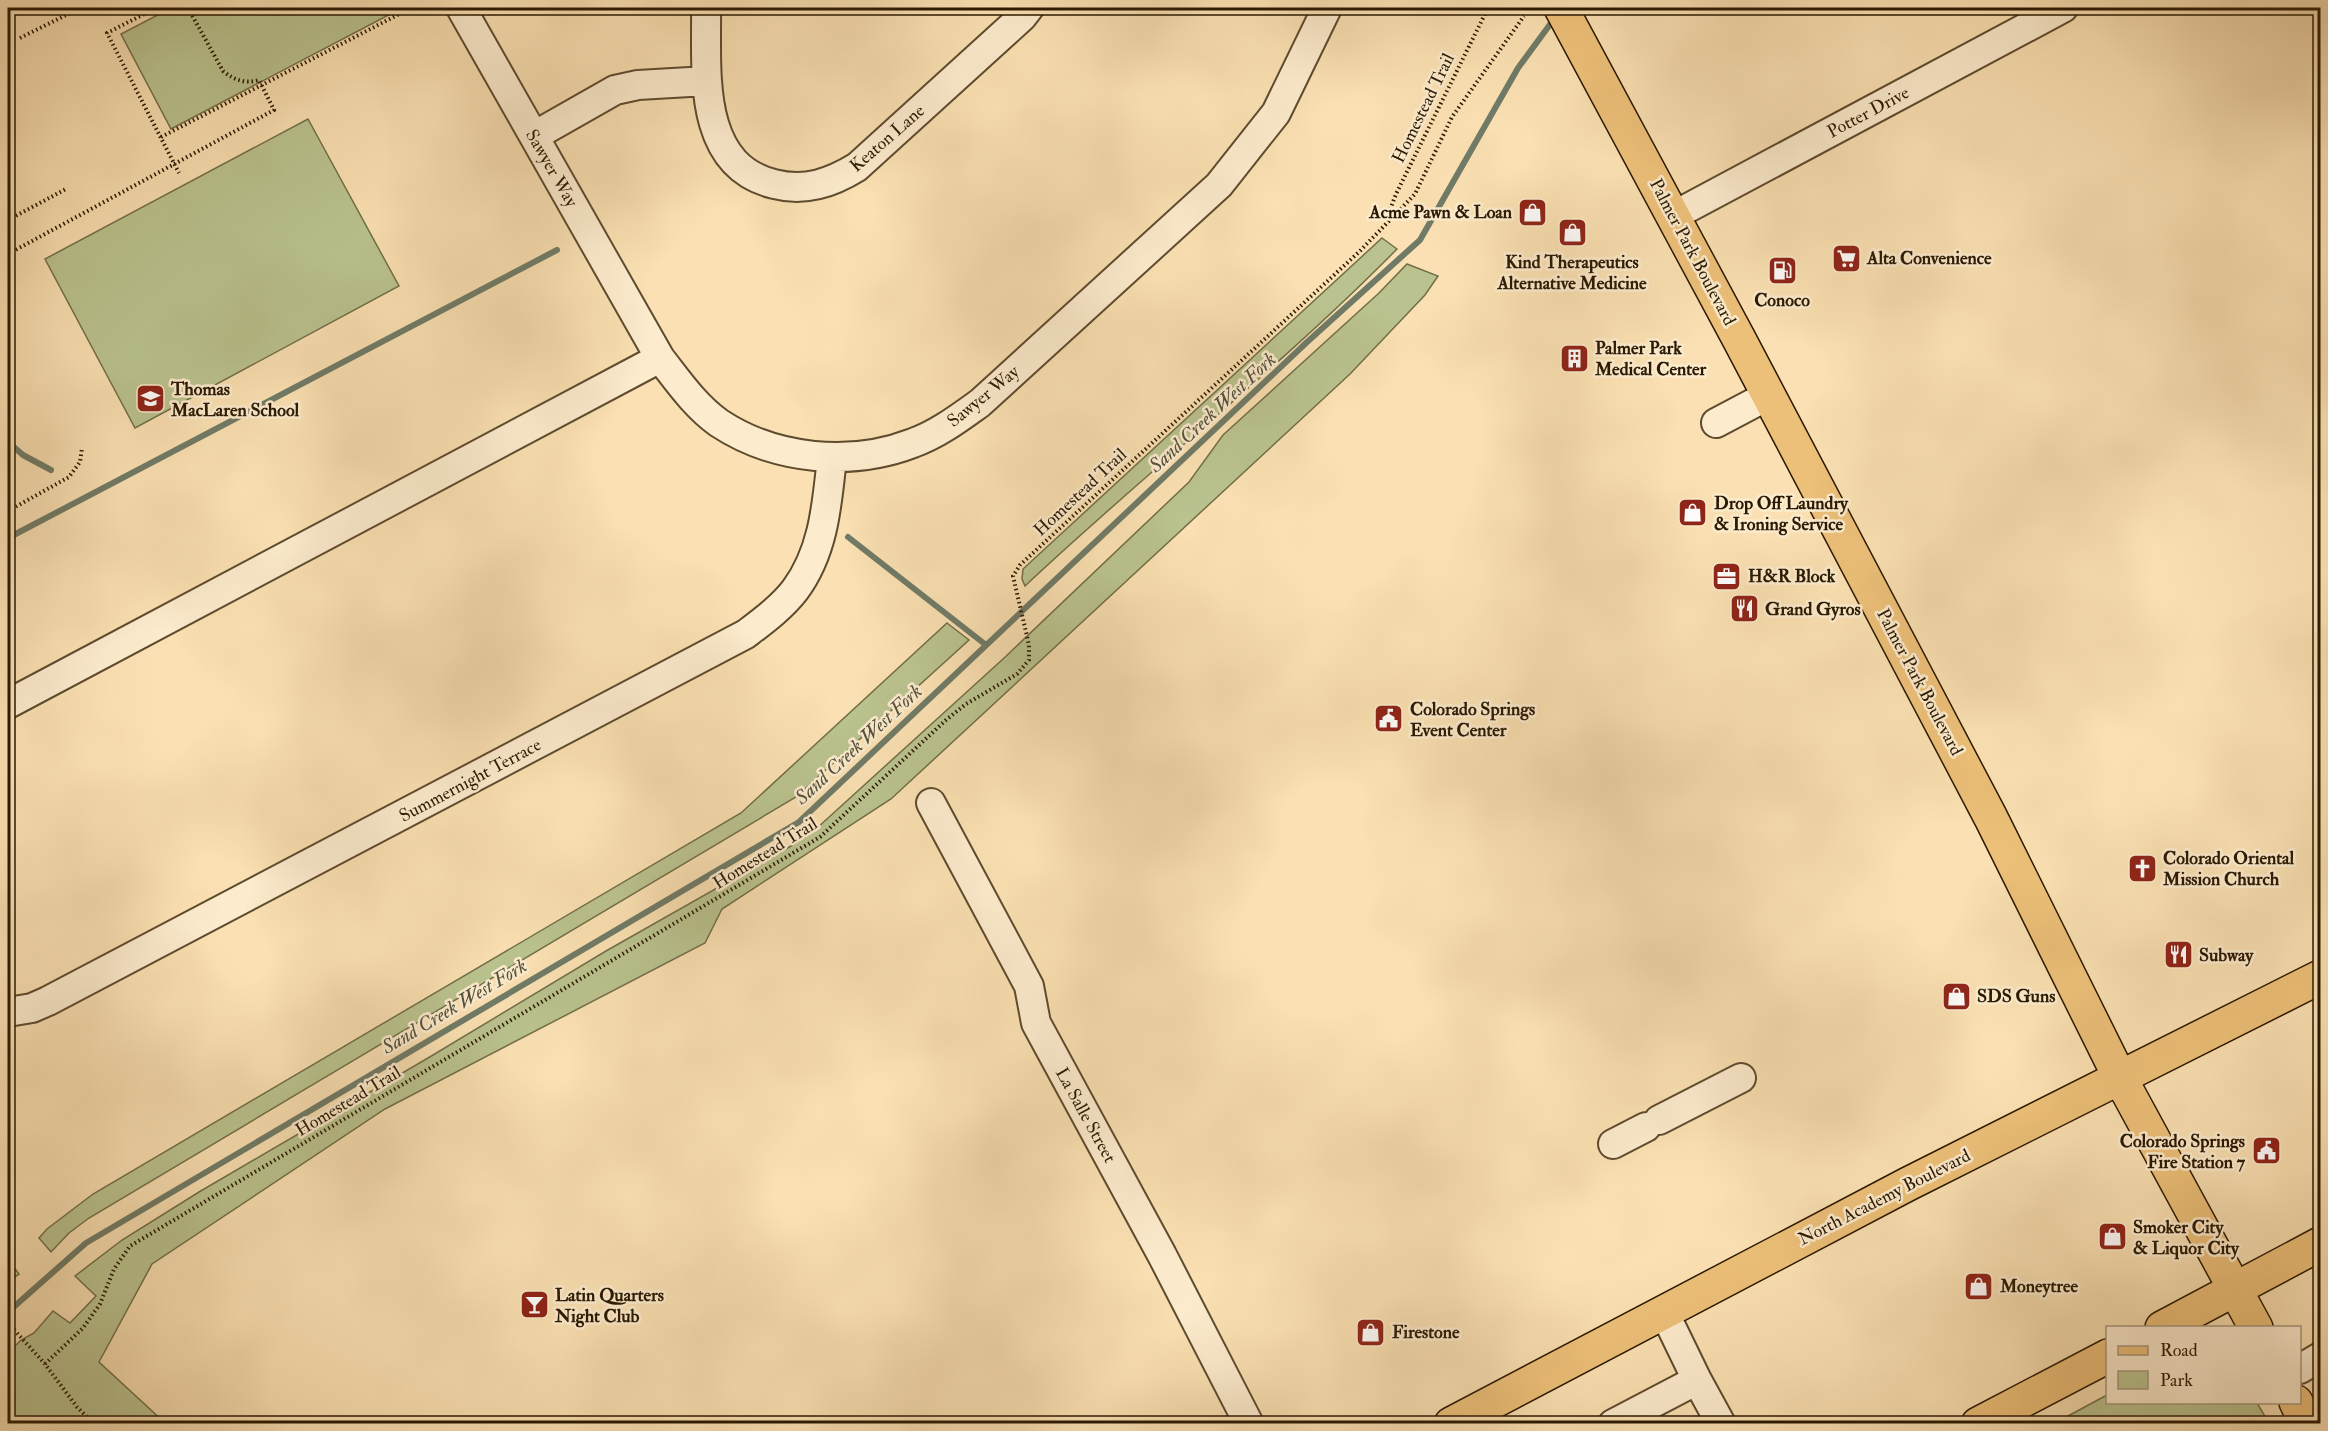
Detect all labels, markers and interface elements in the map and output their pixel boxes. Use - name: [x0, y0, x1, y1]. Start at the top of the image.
- street label: Homestead Trail: [1387, 49, 1460, 167]
- street label: Potter Drive: [1823, 81, 1914, 144]
- street label: Keaton Lane: [845, 99, 930, 177]
- street label: Sawyer Way: [520, 125, 584, 212]
- street label: Palmer Park Boulevard: [1644, 175, 1741, 330]
- shop icon: Acme Pawn & Loan: [1517, 196, 1549, 228]
- place label: Acme Pawn & Loan: [1368, 201, 1513, 224]
- shop icon: Kind Therapeutics Alternative Medicine: [1556, 217, 1588, 249]
- supermarket icon: Alta Convenience: [1830, 242, 1862, 274]
- place label: Alta Convenience: [1866, 247, 1992, 270]
- place label: Kind Therapeutics Alternative Medicine: [1496, 251, 1647, 295]
- fuel station icon: Conoco: [1766, 255, 1798, 287]
- place label: Conoco: [1754, 289, 1810, 312]
- place label: Palmer Park Medical Center: [1594, 337, 1707, 381]
- building icon: Palmer Park Medical Center: [1558, 342, 1590, 374]
- water label: Sand Creek West Fork: [1143, 347, 1281, 479]
- street label: Sawyer Way: [943, 360, 1025, 432]
- place label: Thomas MacLaren School: [170, 378, 299, 422]
- school or university icon: Thomas MacLaren School: [134, 383, 166, 415]
- street label: Homestead Trail: [1029, 443, 1132, 541]
- place label: Drop Off Laundry & Ironing Service: [1714, 492, 1849, 536]
- shop icon: Drop Off Laundry & Ironing Service: [1677, 497, 1709, 529]
- office icon: H&R Block: [1711, 560, 1743, 592]
- place label: H&R Block: [1748, 565, 1836, 588]
- restaurant icon: Grand Gyros: [1728, 593, 1760, 625]
- place label: Grand Gyros: [1765, 598, 1861, 621]
- street label: Palmer Park Boulevard: [1871, 605, 1968, 760]
- water label: Sand Creek West Fork: [789, 679, 927, 811]
- place label: Colorado Springs Event Center: [1410, 698, 1535, 742]
- public building icon: Colorado Springs Event Center: [1373, 703, 1405, 735]
- street label: Summernight Terrace: [395, 733, 546, 828]
- street label: Homestead Trail: [709, 812, 822, 895]
- place label: Colorado Oriental Mission Church: [2162, 847, 2294, 891]
- church icon: Colorado Oriental Mission Church: [2126, 852, 2158, 884]
- restaurant icon: Subway: [2162, 939, 2194, 971]
- place label: Subway: [2199, 944, 2254, 967]
- water label: Sand Creek West Fork: [376, 953, 531, 1060]
- shop icon: SDS Guns: [1940, 980, 1972, 1012]
- place label: SDS Guns: [1977, 985, 2055, 1008]
- street label: Homestead Trail: [291, 1061, 406, 1142]
- street label: La Salle Street: [1050, 1064, 1121, 1167]
- place label: Colorado Springs Fire Station 7: [2120, 1130, 2246, 1174]
- public building icon: Colorado Springs Fire Station 7: [2250, 1135, 2282, 1167]
- street label: North Academy Boulevard: [1794, 1144, 1974, 1251]
- place label: Smoker City & Liquor City: [2133, 1216, 2240, 1260]
- shop icon: Smoker City & Liquor City: [2096, 1221, 2128, 1253]
- shop icon: Moneytree: [1963, 1270, 1995, 1302]
- place label: Moneytree: [1999, 1275, 2078, 1298]
- place label: Latin Quarters Night Club: [554, 1284, 664, 1328]
- bar icon: Latin Quarters Night Club: [518, 1289, 550, 1321]
- shop icon: Firestone: [1355, 1316, 1387, 1348]
- place label: Firestone: [1392, 1321, 1460, 1344]
- legend: [2106, 1326, 2301, 1404]
- text: Road: [2160, 1339, 2198, 1362]
- text: Park: [2160, 1369, 2193, 1392]

